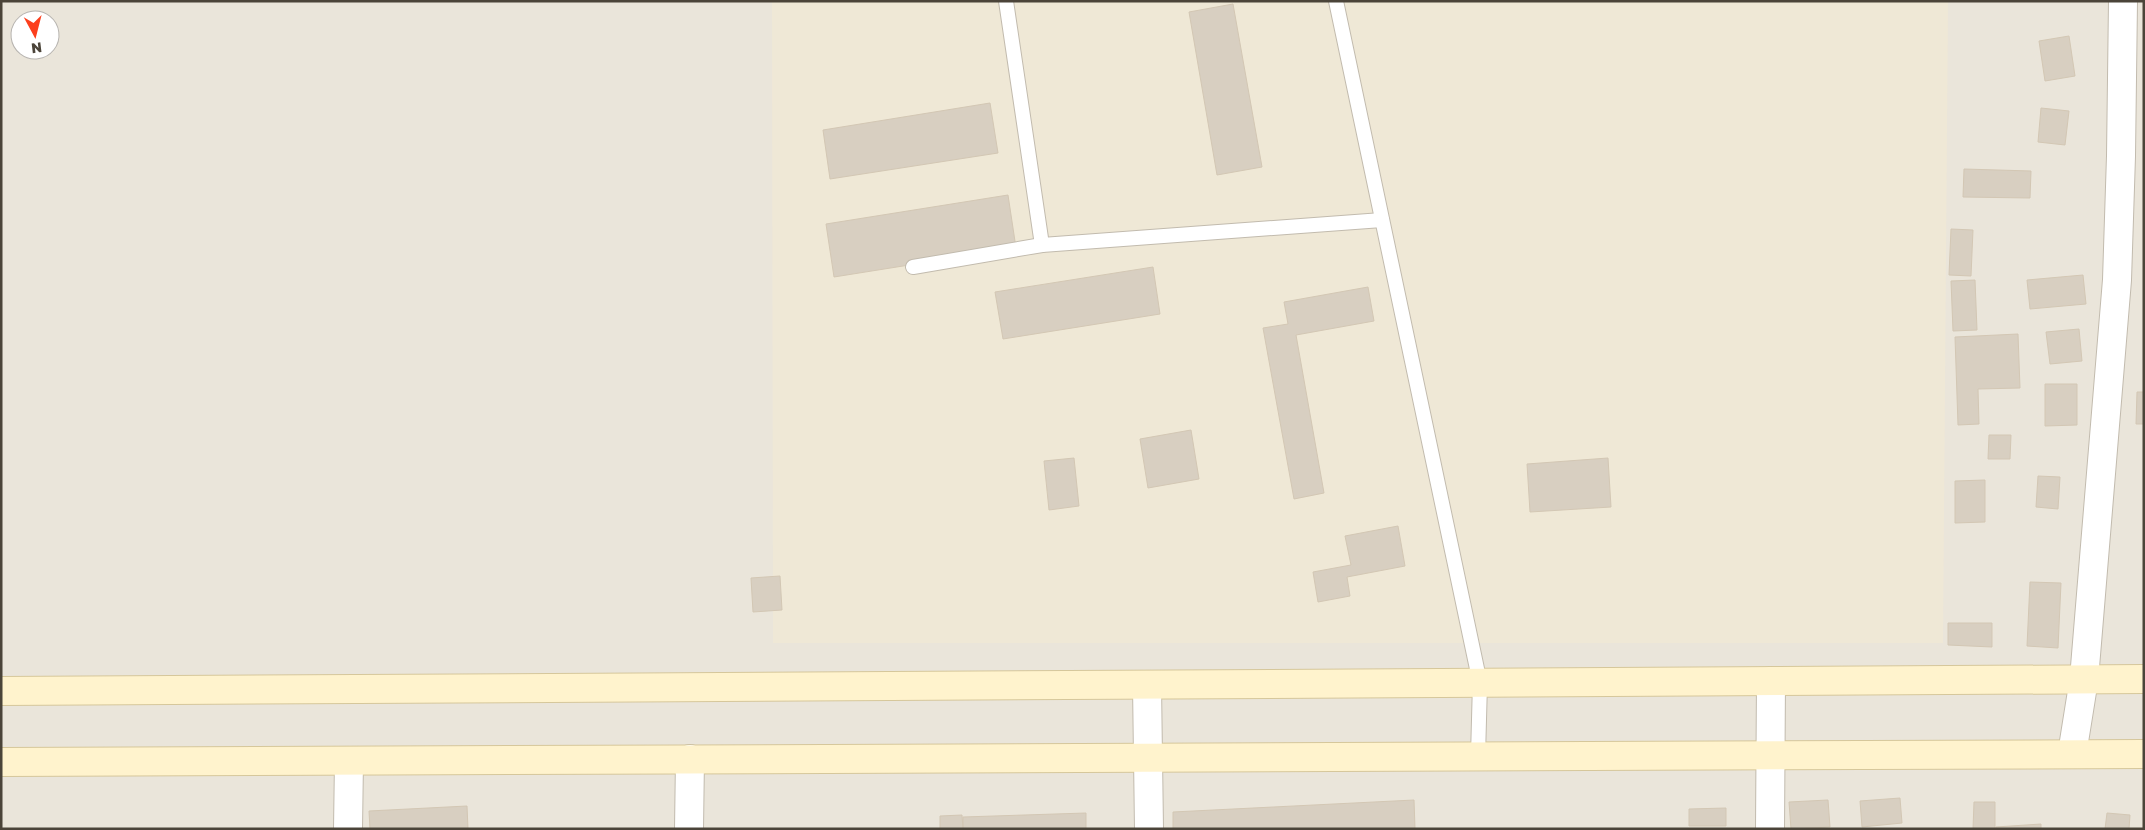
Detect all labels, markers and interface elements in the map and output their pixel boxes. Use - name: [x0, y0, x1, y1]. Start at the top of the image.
- north arrow: [10, 10, 60, 60]
- text: N: [30, 39, 43, 57]

